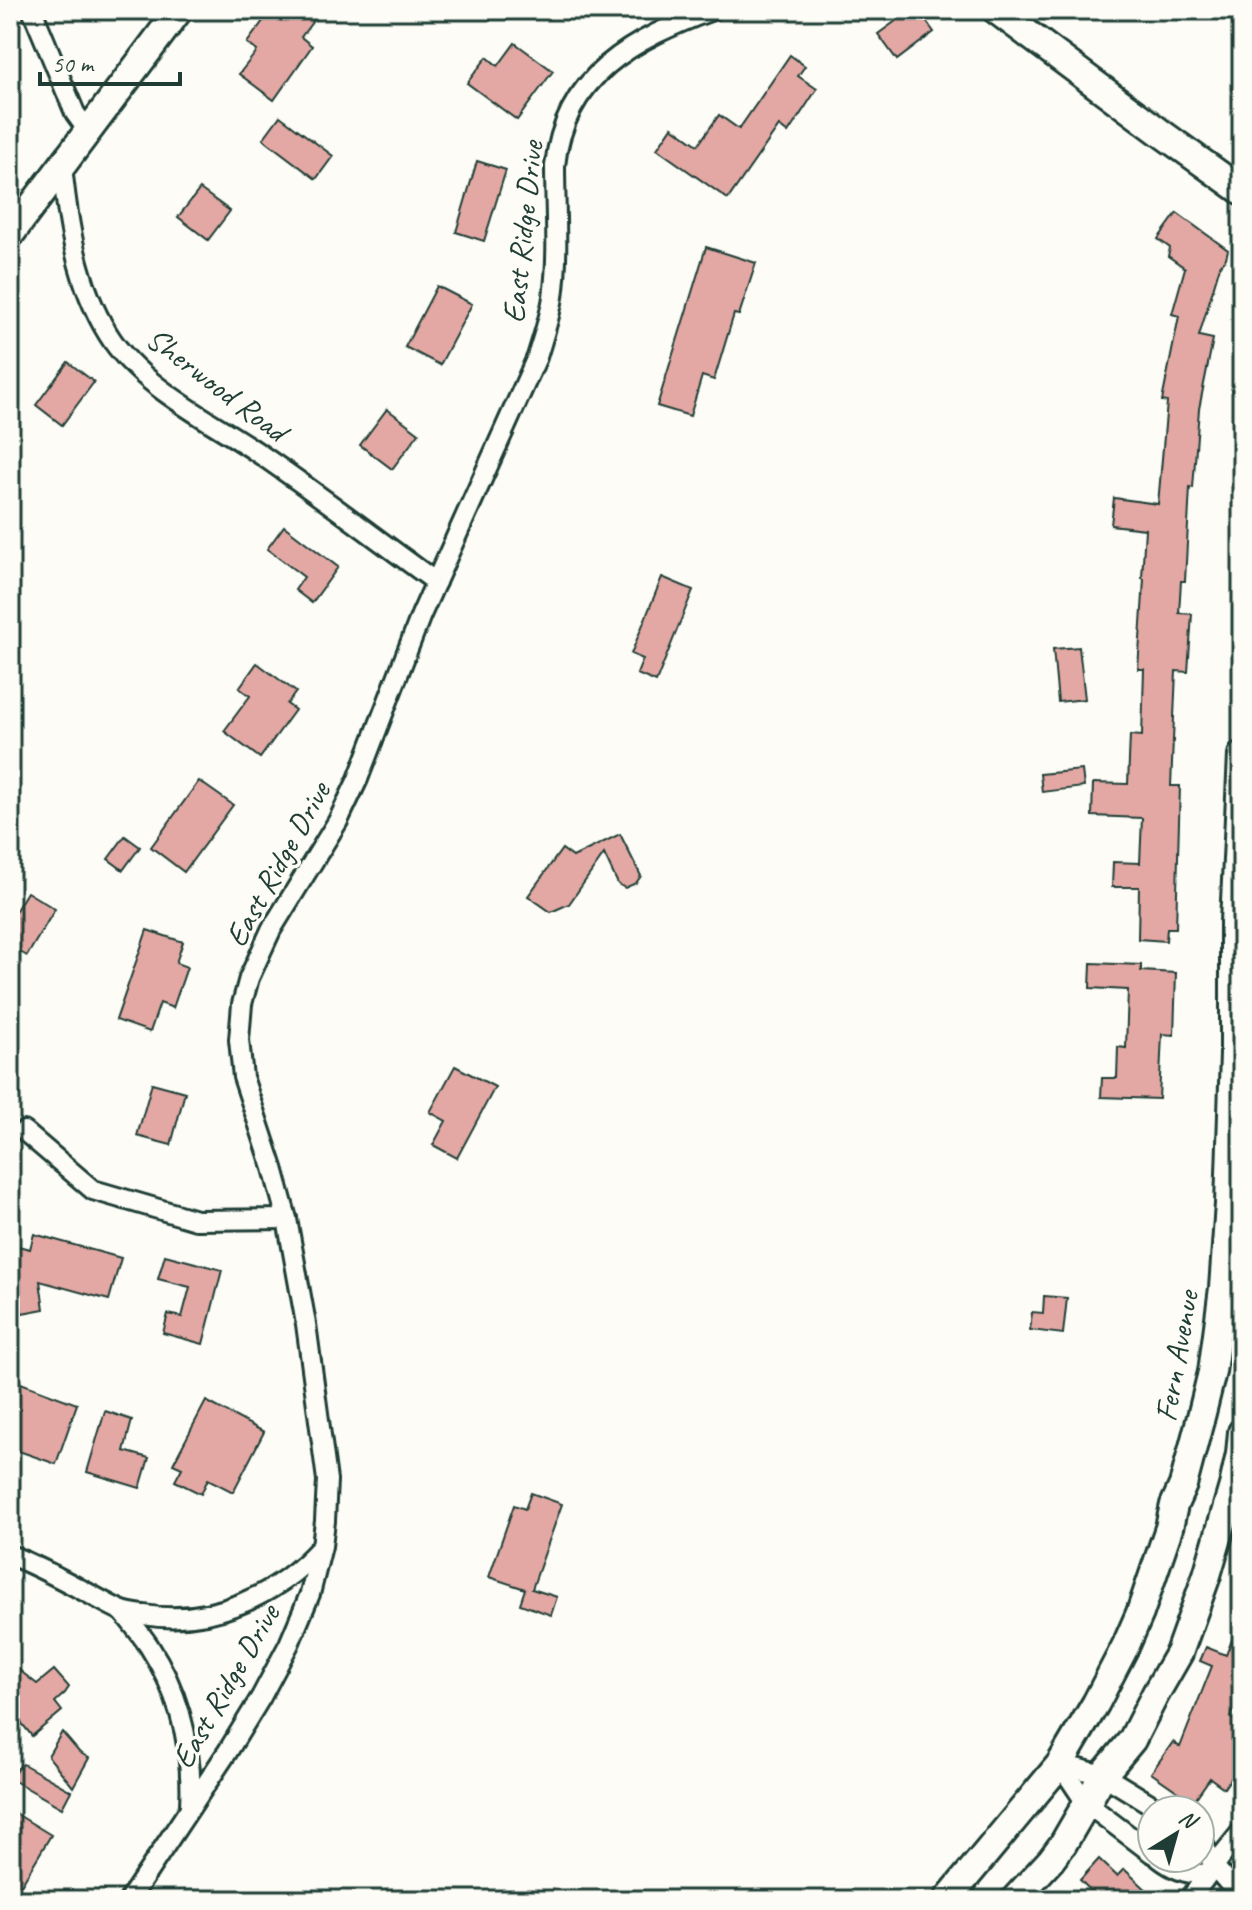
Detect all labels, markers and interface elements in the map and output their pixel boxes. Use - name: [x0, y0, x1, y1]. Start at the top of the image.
- scale bar: [40, 36, 180, 86]
- text: 50 m: [52, 49, 95, 79]
- street label: East Ridge Drive: [493, 137, 553, 325]
- street label: Sherwood Road: [138, 318, 300, 454]
- street label: East Ridge Drive: [215, 772, 341, 954]
- street label: Fern Avenue: [1145, 1285, 1209, 1425]
- street label: East Ridge Drive: [162, 1595, 290, 1775]
- north arrow: [1136, 1794, 1216, 1874]
- text: N: [1174, 1804, 1204, 1836]

